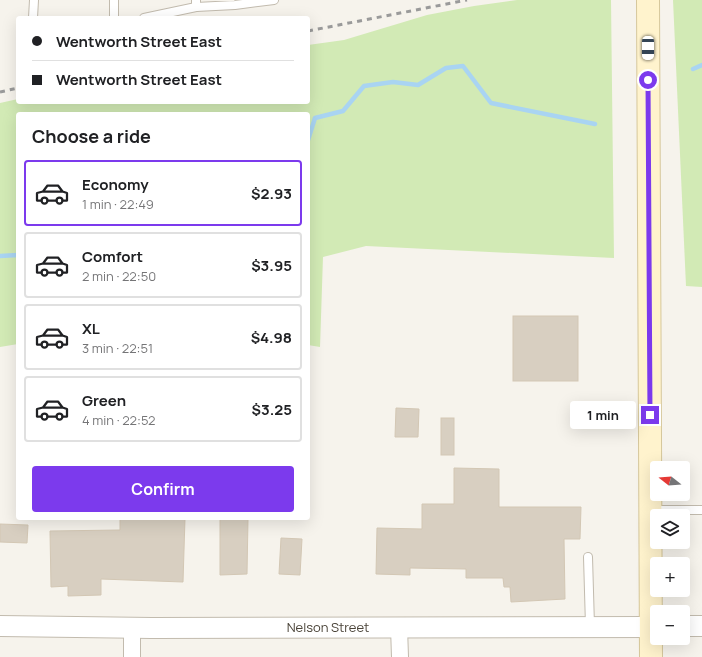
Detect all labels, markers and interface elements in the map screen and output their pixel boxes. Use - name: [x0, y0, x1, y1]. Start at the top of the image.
- text: Wentworth Street East: [56, 31, 222, 52]
- car: [642, 36, 654, 60]
- text: Wentworth Street East: [56, 69, 222, 90]
- route start: [639, 71, 657, 89]
- text: Choose a ride: [32, 124, 151, 148]
- text: Economy: [82, 174, 149, 195]
- icon: car: [34, 175, 70, 211]
- text: $2.93: [251, 183, 292, 204]
- text: 1 min · 22:49: [82, 195, 154, 213]
- text: Comfort: [82, 246, 143, 267]
- icon: car: [34, 247, 70, 283]
- text: $3.95: [251, 255, 292, 276]
- text: 2 min · 22:50: [82, 267, 156, 285]
- text: XL: [82, 318, 100, 339]
- icon: car: [34, 319, 70, 355]
- text: $4.98: [251, 327, 292, 348]
- text: 3 min · 22:51: [82, 339, 153, 357]
- text: Green: [82, 390, 126, 411]
- icon: car: [34, 391, 70, 427]
- text: $3.25: [252, 399, 292, 420]
- callout: 1 min: [570, 401, 636, 429]
- text: 1 min: [587, 406, 619, 424]
- route end: [641, 406, 659, 424]
- text: 4 min · 22:52: [82, 411, 155, 429]
- north arrow: [650, 461, 690, 501]
- map controls: [650, 461, 690, 645]
- button: Confirm: [32, 466, 294, 512]
- button: layers: [650, 509, 690, 549]
- button: +: [650, 557, 690, 597]
- button: −: [650, 605, 690, 645]
- street label: Nelson Street: [287, 618, 369, 636]

